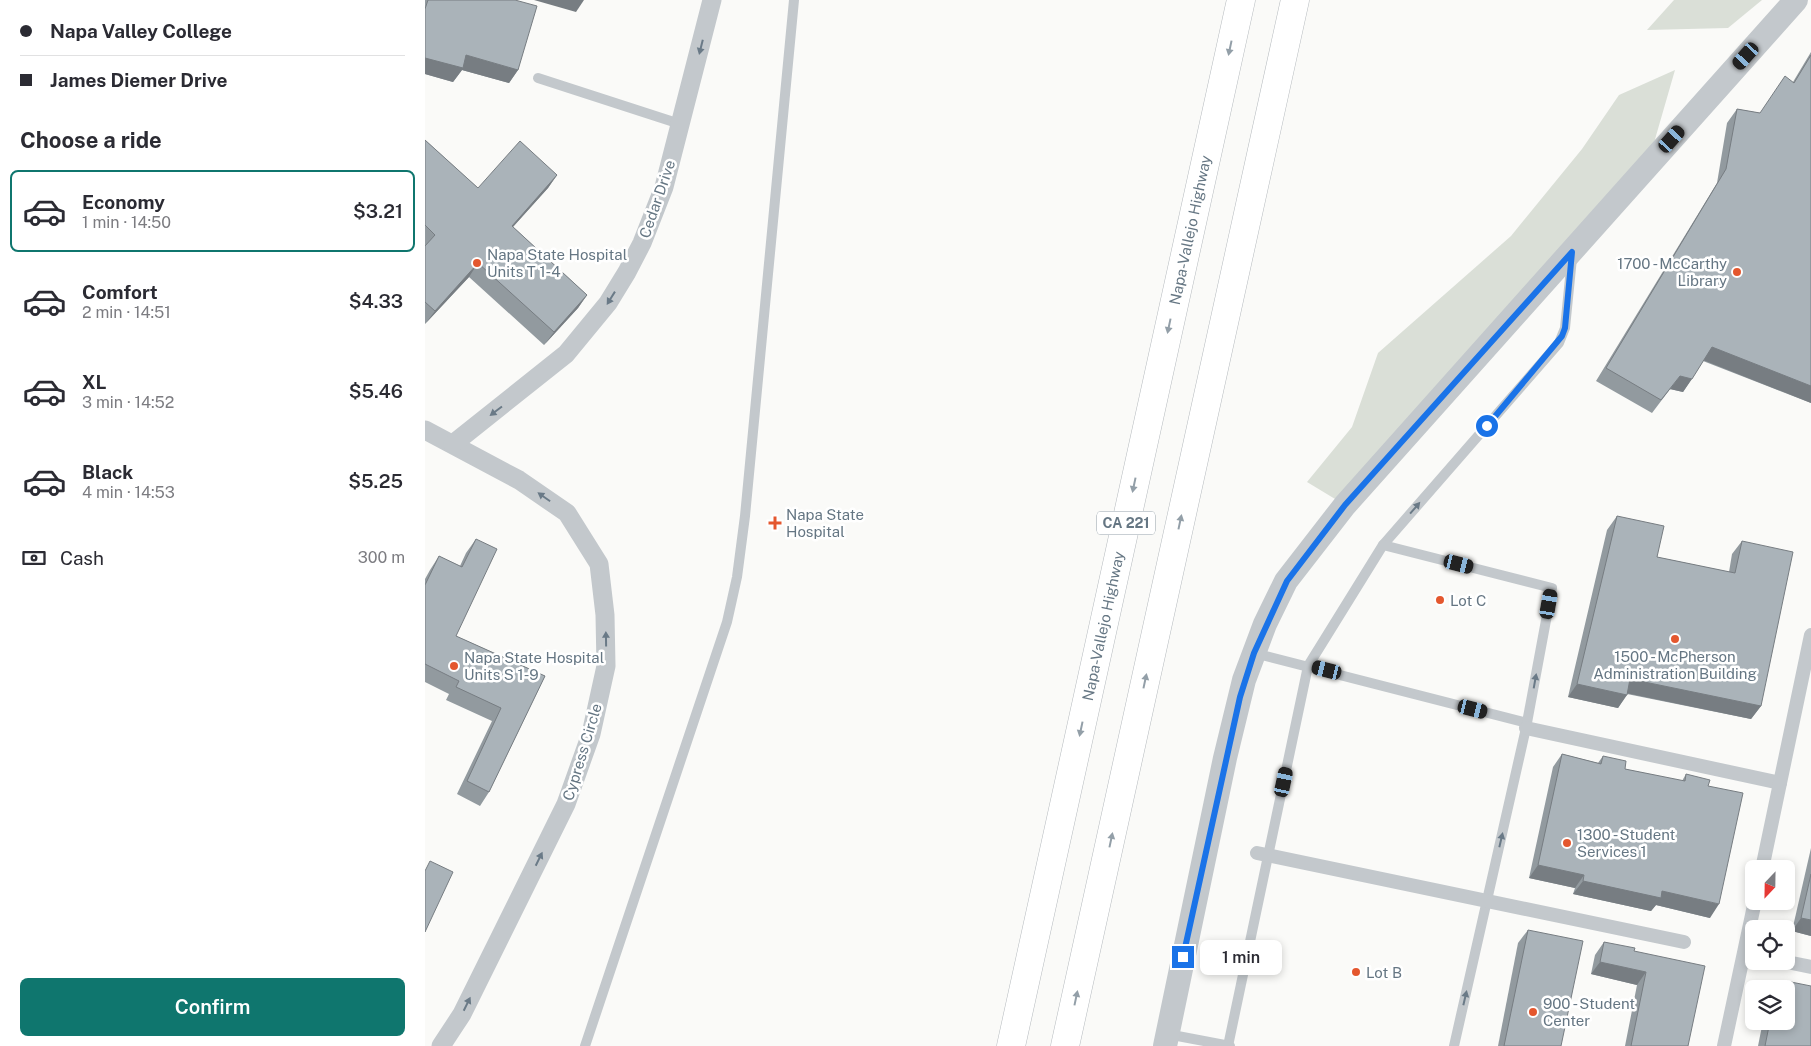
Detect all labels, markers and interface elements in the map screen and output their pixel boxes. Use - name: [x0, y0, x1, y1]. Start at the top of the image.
- text: Napa Valley College: [50, 20, 232, 42]
- one-way arrow: [697, 40, 705, 55]
- one-way arrow: [1226, 40, 1234, 55]
- car: [1730, 40, 1761, 72]
- text: James Diemer Drive: [50, 69, 227, 91]
- car: [1656, 123, 1687, 155]
- text: Choose a ride: [20, 127, 162, 153]
- street label: Napa-Vallejo Highway: [1166, 154, 1214, 306]
- street label: Cedar Drive: [636, 158, 678, 240]
- icon: car: [22, 189, 67, 234]
- text: Economy: [82, 191, 165, 213]
- text: $3.21: [353, 200, 403, 222]
- text: 1 min · 14:50: [82, 213, 171, 232]
- place label: Napa State Hospital Units T 1-4: [487, 246, 627, 280]
- place label: 1700 - McCarthy Library: [1617, 255, 1727, 289]
- marker: Napa State Hospital Units T 1-4: [471, 257, 483, 269]
- marker: 1700 - McCarthy Library: [1731, 266, 1743, 278]
- icon: car: [22, 279, 67, 324]
- text: Comfort: [82, 281, 158, 303]
- text: $4.33: [349, 290, 403, 312]
- one-way arrow: [607, 291, 616, 304]
- text: 2 min · 14:51: [82, 303, 171, 322]
- one-way arrow: [1165, 318, 1173, 334]
- icon: car: [22, 369, 67, 414]
- text: XL: [82, 371, 107, 393]
- text: $5.46: [349, 380, 403, 402]
- text: 3 min · 14:52: [82, 393, 174, 412]
- one-way arrow: [489, 406, 503, 416]
- route start: [1476, 415, 1498, 437]
- icon: car: [22, 459, 67, 504]
- text: Black: [82, 461, 133, 483]
- text: $5.25: [348, 470, 403, 492]
- one-way arrow: [1130, 477, 1138, 492]
- text: 4 min · 14:53: [82, 483, 175, 502]
- one-way arrow: [537, 492, 551, 502]
- one-way arrow: [1409, 503, 1421, 515]
- place label: Napa State Hospital: [786, 506, 864, 540]
- road number: CA 221: [1097, 512, 1155, 534]
- one-way arrow: [1176, 515, 1184, 530]
- marker: Napa State Hospital: [768, 516, 782, 530]
- icon: cash: [20, 544, 48, 572]
- text: Cash: [60, 547, 104, 569]
- text: 300 m: [358, 548, 405, 567]
- street label: Napa-Vallejo Highway: [1079, 550, 1127, 702]
- car: [1442, 553, 1475, 575]
- car: [1539, 588, 1558, 620]
- place label: Lot C: [1450, 592, 1486, 609]
- marker: Lot C: [1434, 594, 1446, 606]
- one-way arrow: [602, 630, 610, 646]
- marker: 1500 - McPherson Administration Building: [1669, 633, 1681, 645]
- place label: 1500 - McPherson Administration Building: [1593, 648, 1757, 682]
- place label: Napa State Hospital Units S 1-9: [464, 649, 604, 683]
- car: [1310, 659, 1343, 681]
- marker: Napa State Hospital Units S 1-9: [448, 660, 460, 672]
- one-way arrow: [1142, 672, 1150, 688]
- one-way arrow: [1532, 673, 1540, 689]
- car: [1456, 698, 1489, 720]
- street label: Cypress Circle: [559, 701, 605, 803]
- one-way arrow: [1077, 721, 1085, 736]
- car: [1273, 766, 1294, 798]
- place label: 1300 - Student Services 1: [1577, 826, 1676, 860]
- one-way arrow: [1107, 831, 1115, 847]
- one-way arrow: [1497, 833, 1505, 848]
- marker: 1300 - Student Services 1: [1561, 837, 1573, 849]
- one-way arrow: [535, 852, 543, 866]
- north arrow: [1745, 860, 1795, 910]
- map controls: [1745, 860, 1795, 1030]
- button: locate: [1745, 920, 1795, 970]
- callout: 1 min: [1201, 940, 1283, 974]
- route end: [1172, 946, 1194, 968]
- text: 1 min: [1222, 948, 1260, 967]
- place label: Lot B: [1366, 964, 1402, 981]
- marker: Lot B: [1350, 966, 1362, 978]
- button: Confirm: [20, 978, 405, 1036]
- button: layers: [1745, 980, 1795, 1030]
- one-way arrow: [1072, 991, 1080, 1006]
- one-way arrow: [1461, 991, 1469, 1006]
- place label: 900 - Student Center: [1543, 995, 1635, 1029]
- one-way arrow: [463, 997, 471, 1012]
- marker: 900 - Student Center: [1527, 1006, 1539, 1018]

